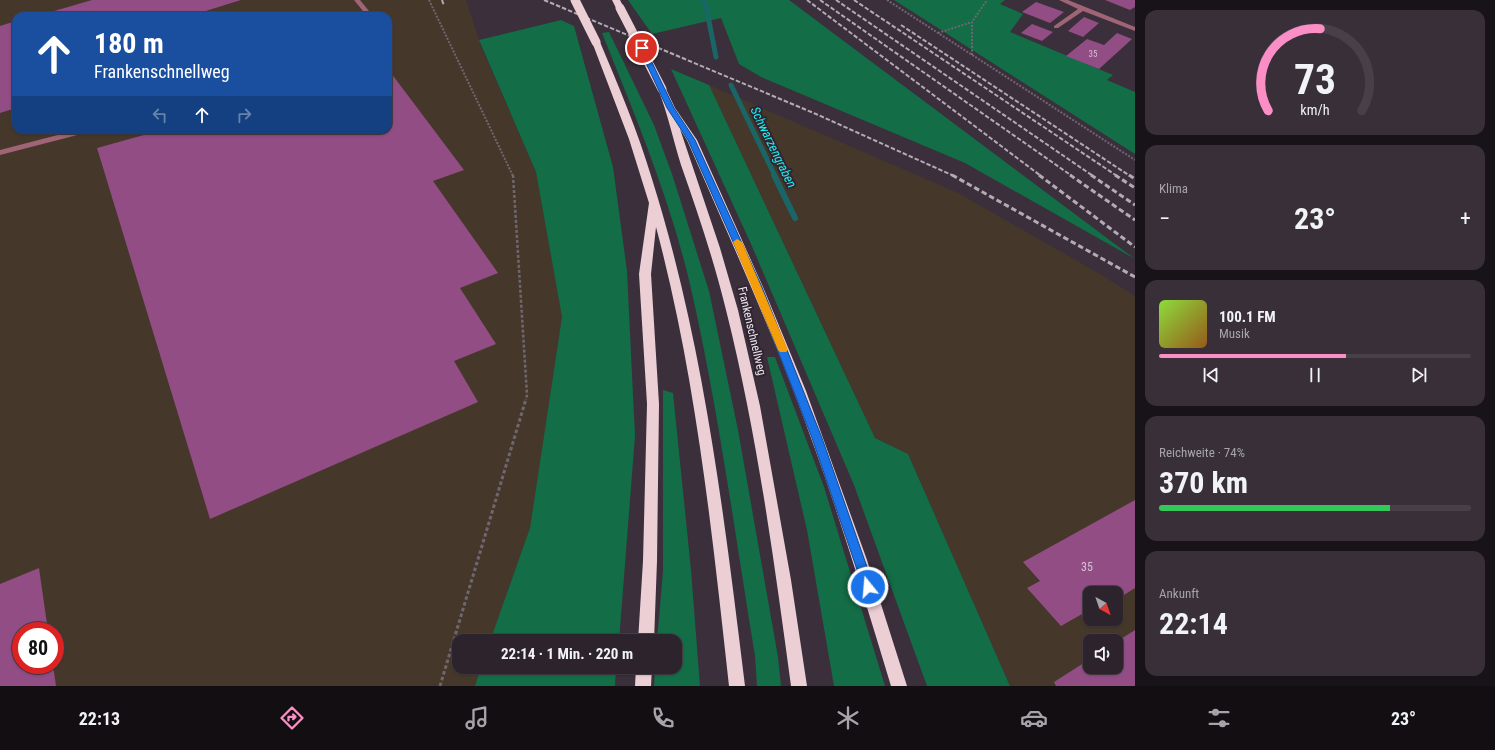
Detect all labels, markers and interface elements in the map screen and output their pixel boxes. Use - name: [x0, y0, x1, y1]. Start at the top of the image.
- text: 180 m: [94, 27, 164, 60]
- icon: ahead: [28, 28, 80, 80]
- pin: [625, 31, 659, 65]
- icon: arrive: [631, 37, 653, 59]
- house number: 35: [1089, 49, 1098, 59]
- text: 73: [1294, 54, 1336, 103]
- text: Frankenschnellweg: [94, 61, 230, 82]
- text: km/h: [1300, 101, 1330, 117]
- icon: left: [149, 104, 171, 126]
- icon: ahead: [191, 104, 213, 126]
- icon: right: [233, 104, 255, 126]
- water label: Schwarzengraben: [748, 104, 800, 190]
- text: Klima: [1159, 181, 1188, 196]
- text: 23°: [1294, 201, 1336, 236]
- text: −: [1159, 206, 1170, 231]
- text: +: [1460, 206, 1471, 231]
- street label: Frankenschnellweg: [735, 285, 769, 377]
- text: 100.1 FM: [1219, 308, 1276, 326]
- text: Musik: [1219, 326, 1250, 341]
- icon: previous: [1200, 364, 1222, 386]
- icon: pause: [1304, 364, 1326, 386]
- icon: next: [1408, 364, 1430, 386]
- text: Reichweite · 74%: [1159, 445, 1245, 460]
- text: 370 km: [1159, 465, 1248, 500]
- house number: 35: [1081, 560, 1093, 574]
- position arrow: [847, 566, 889, 608]
- north arrow: [1083, 586, 1123, 626]
- map controls: [1083, 586, 1123, 674]
- text: Ankunft: [1159, 586, 1199, 601]
- text: 22:14: [1159, 606, 1228, 641]
- speed limit sign: 80: [12, 622, 64, 674]
- button: sound: [1083, 634, 1123, 674]
- text: 22:14 · 1 Min. · 220 m: [501, 645, 633, 663]
- icon: directions: [278, 704, 306, 732]
- icon: music: [463, 704, 491, 732]
- icon: phone: [649, 704, 677, 732]
- icon: climate: [834, 704, 862, 732]
- icon: car: [1020, 704, 1048, 732]
- icon: filters: [1205, 704, 1233, 732]
- text: 22:13: [79, 708, 120, 729]
- text: 23°: [1391, 708, 1416, 729]

